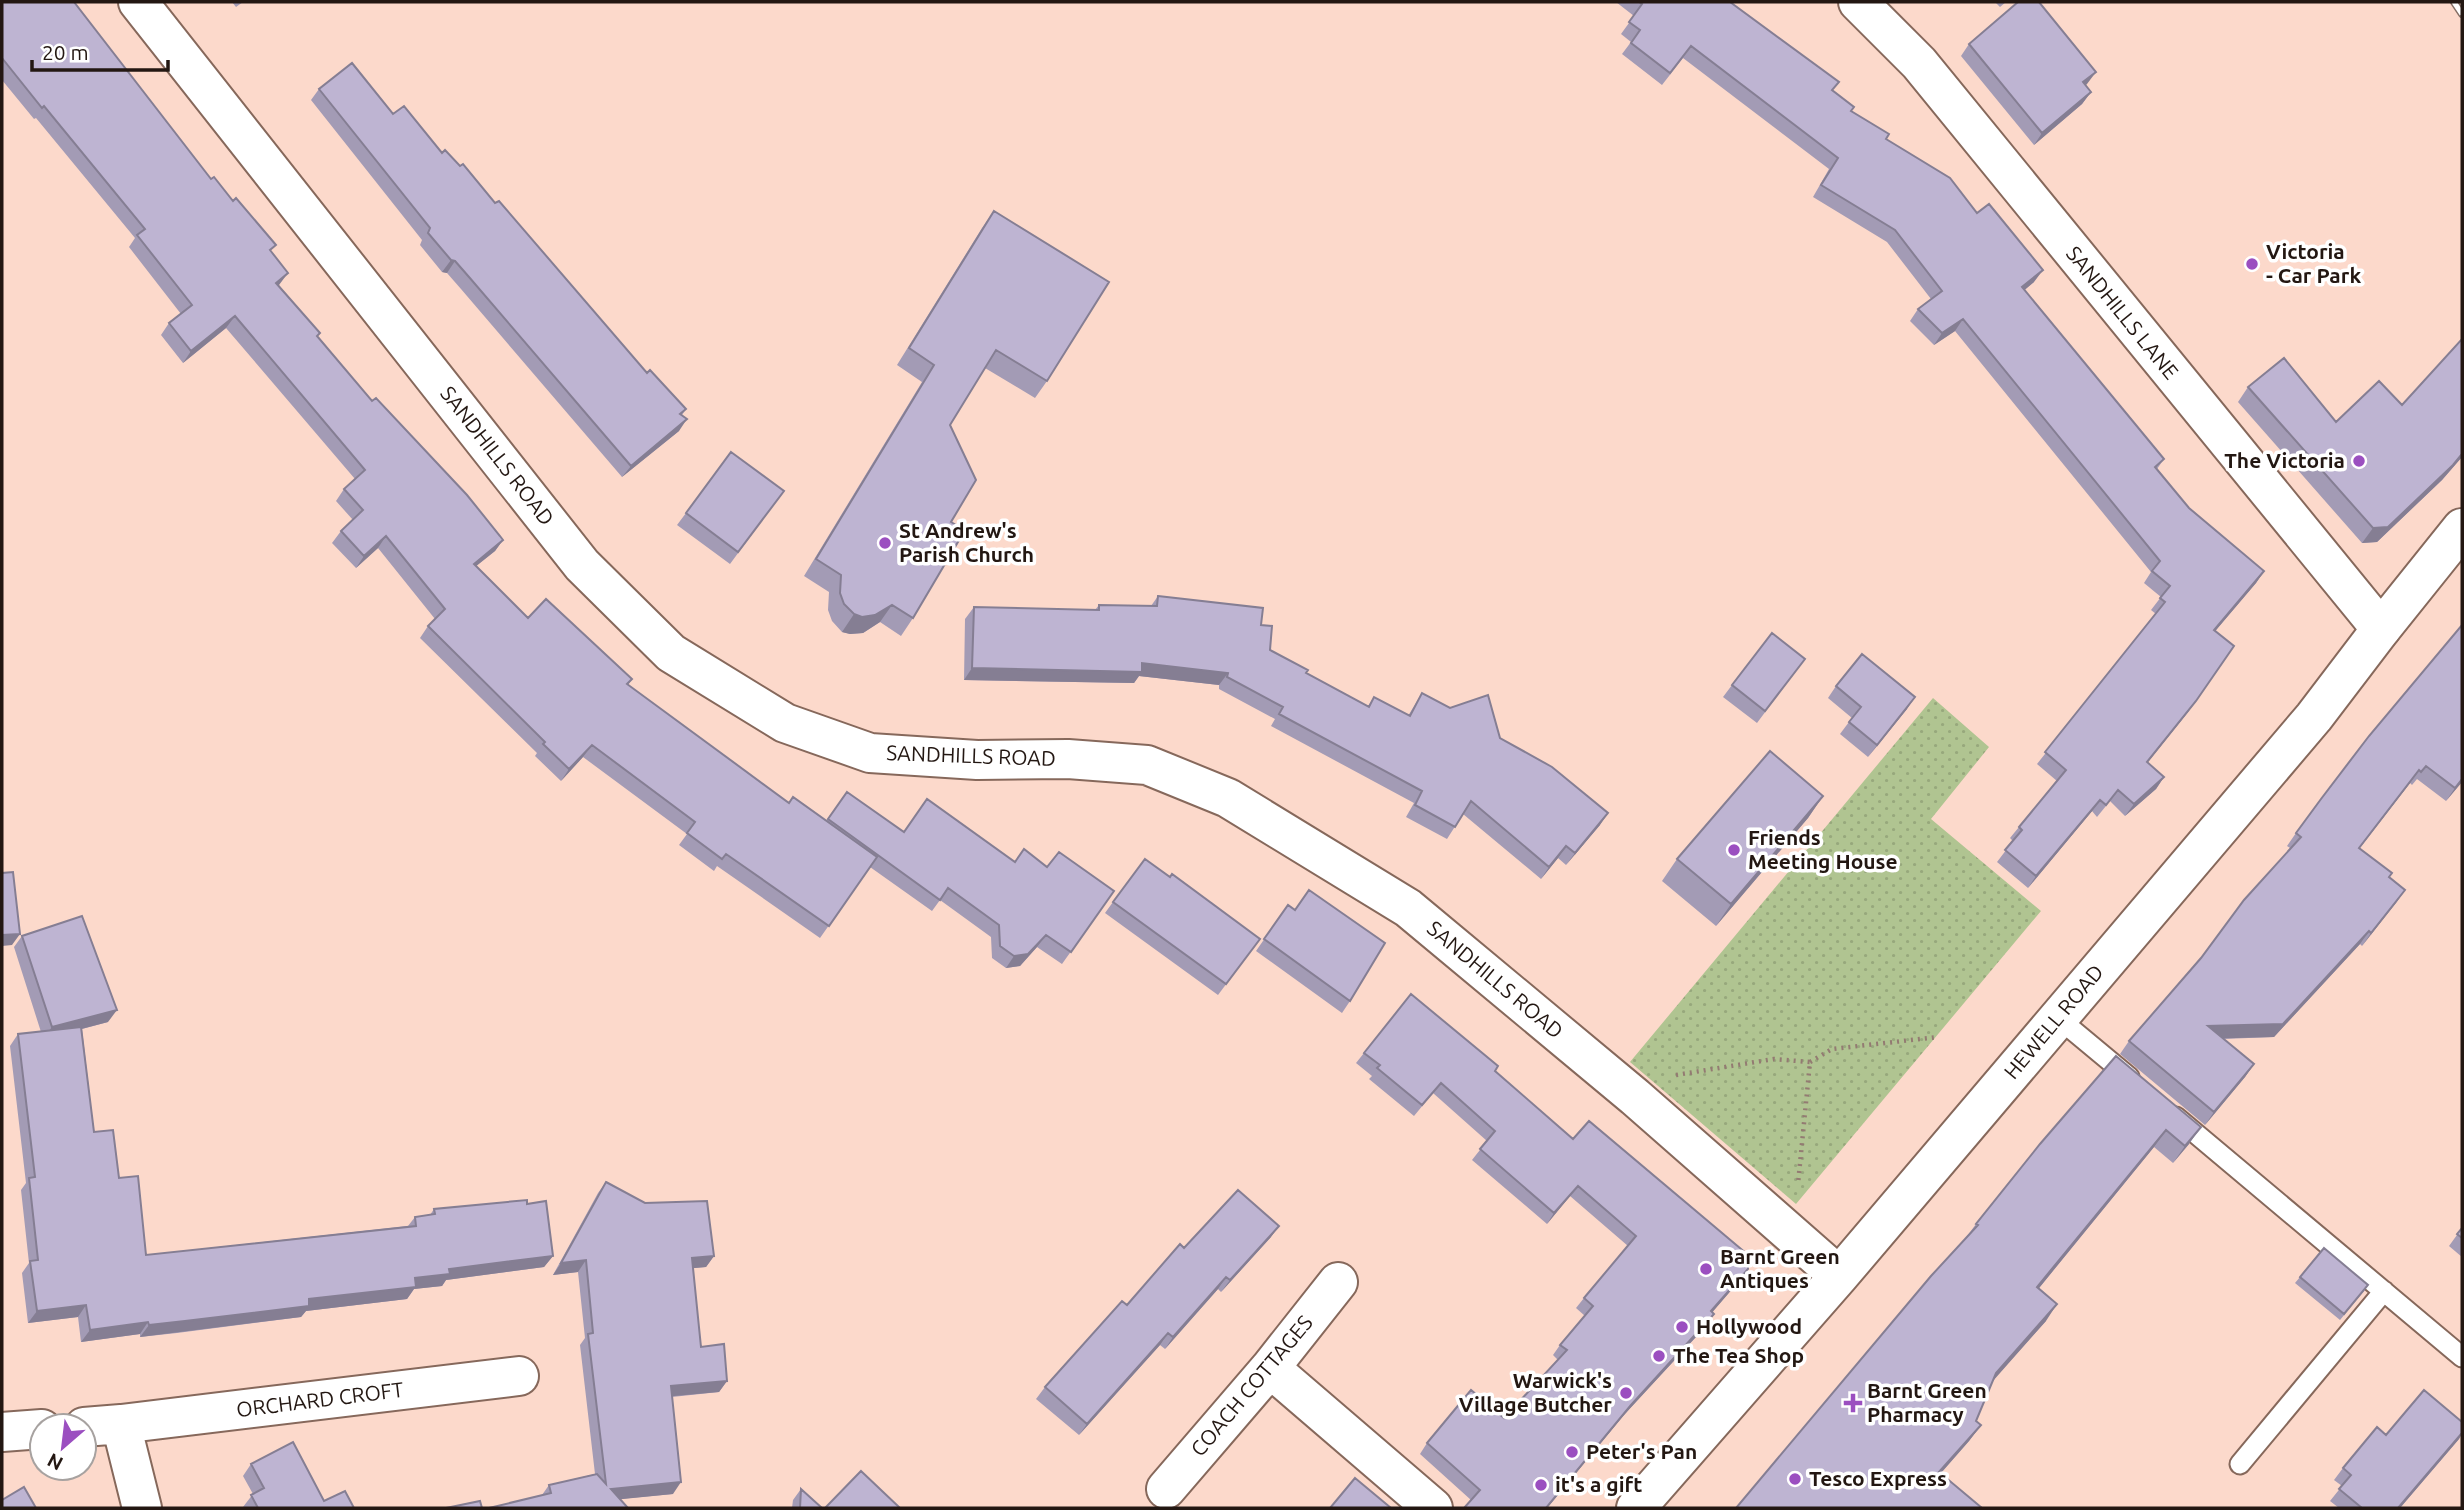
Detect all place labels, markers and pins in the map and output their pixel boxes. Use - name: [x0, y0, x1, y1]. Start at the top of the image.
- place label: Victoria - Car Park: [2266, 239, 2361, 287]
- marker: Victoria - Car Park: [2244, 256, 2260, 272]
- place label: The Victoria: [2224, 448, 2345, 472]
- marker: The Victoria: [2351, 453, 2367, 469]
- place label: St Andrew's Parish Church: [899, 518, 1034, 566]
- marker: St Andrew's Parish Church: [877, 535, 893, 551]
- place label: Friends Meeting House: [1748, 825, 1898, 873]
- marker: Friends Meeting House: [1726, 842, 1742, 858]
- place label: Barnt Green Antiques: [1720, 1244, 1840, 1292]
- marker: Barnt Green Antiques: [1698, 1261, 1714, 1277]
- place label: Hollywood: [1696, 1314, 1802, 1338]
- marker: Hollywood: [1674, 1319, 1690, 1335]
- place label: The Tea Shop: [1673, 1343, 1804, 1367]
- marker: The Tea Shop: [1651, 1348, 1667, 1364]
- place label: Warwick's Village Butcher: [1459, 1368, 1612, 1416]
- place label: Barnt Green Pharmacy: [1867, 1378, 1987, 1426]
- marker: Warwick's Village Butcher: [1618, 1385, 1634, 1401]
- marker: Barnt Green Pharmacy: [1845, 1395, 1861, 1411]
- place label: Peter's Pan: [1586, 1439, 1697, 1463]
- marker: Peter's Pan: [1564, 1444, 1580, 1460]
- place label: Tesco Express: [1809, 1466, 1947, 1490]
- marker: Tesco Express: [1787, 1471, 1803, 1487]
- place label: it's a gift: [1555, 1472, 1642, 1496]
- marker: it's a gift: [1533, 1477, 1549, 1493]

